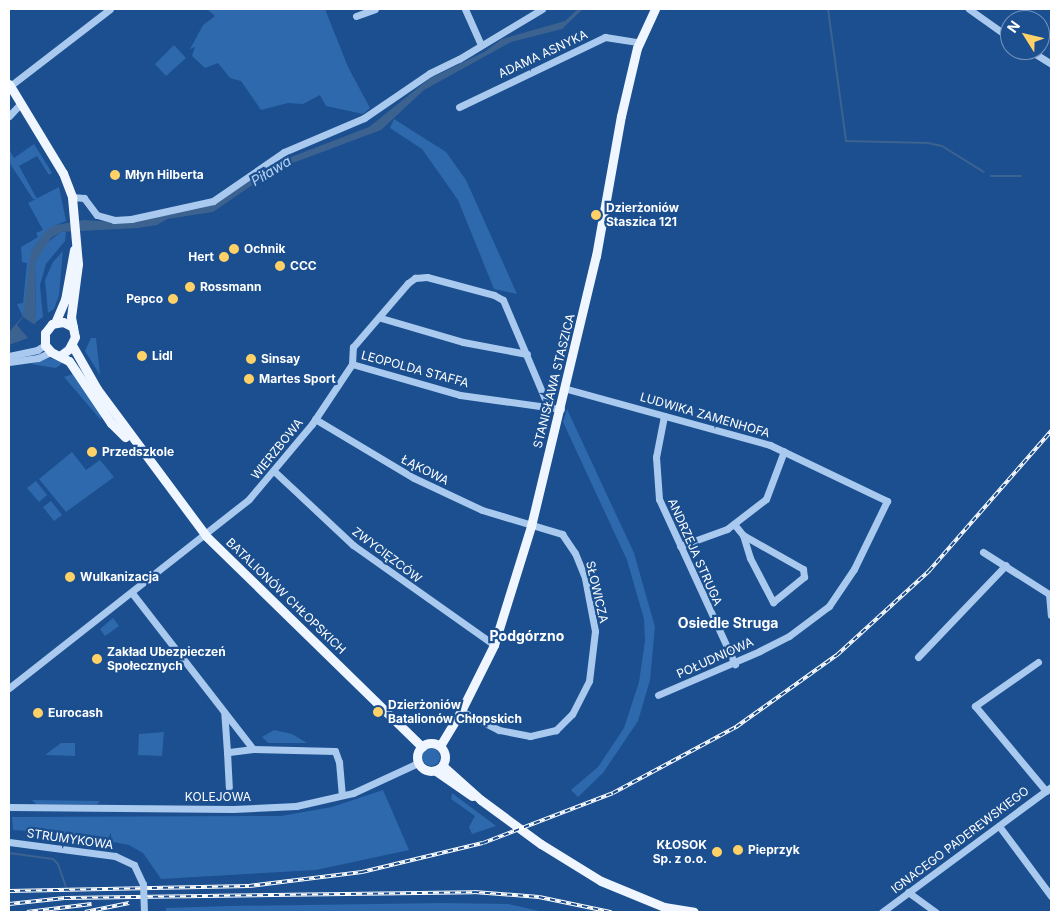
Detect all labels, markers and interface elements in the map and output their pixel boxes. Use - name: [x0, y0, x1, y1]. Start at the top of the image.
- north arrow: [1000, 10, 1050, 60]
- text: N: [1003, 17, 1023, 36]
- street label: ADAMA ASNYKA: [496, 27, 590, 81]
- water label: Piława: [248, 152, 294, 190]
- place label: Młyn Hilberta: [125, 168, 204, 182]
- marker: Młyn Hilberta: [109, 169, 121, 181]
- place label: Dzierżoniów Staszica 121: [606, 201, 679, 229]
- marker: Dzierżoniów Staszica 121: [590, 209, 602, 221]
- place label: Ochnik: [244, 242, 285, 256]
- marker: Ochnik: [228, 243, 240, 255]
- place label: Hert: [188, 250, 214, 264]
- marker: Hert: [218, 251, 230, 263]
- place label: CCC: [290, 259, 317, 273]
- marker: CCC: [274, 260, 286, 272]
- place label: Rossmann: [200, 280, 261, 294]
- marker: Rossmann: [184, 281, 196, 293]
- place label: Pepco: [126, 292, 163, 306]
- marker: Pepco: [167, 293, 179, 305]
- street label: STANISŁAWA STASZICA: [530, 312, 578, 450]
- street label: LEOPOLDA STAFFA: [360, 348, 470, 390]
- place label: Lidl: [152, 349, 173, 363]
- marker: Lidl: [136, 350, 148, 362]
- place label: Sinsay: [261, 352, 300, 366]
- marker: Sinsay: [245, 353, 257, 365]
- place label: Martes Sport: [259, 372, 336, 386]
- marker: Martes Sport: [243, 373, 255, 385]
- street label: LUDWIKA ZAMENHOFA: [638, 390, 772, 440]
- street label: WIERZBOWA: [248, 416, 306, 482]
- place label: Przedszkole: [102, 445, 174, 459]
- marker: Przedszkole: [86, 446, 98, 458]
- street label: ŁĄKOWA: [399, 452, 451, 488]
- street label: ANDRZEJA STRUGA: [665, 496, 725, 608]
- street label: ZWYCIĘZCÓW: [349, 524, 425, 586]
- street label: BATALIONÓW CHŁOPSKICH: [223, 535, 349, 657]
- street label: SŁOWICZA: [583, 560, 611, 624]
- place label: Wulkanizacja: [80, 570, 159, 584]
- marker: Wulkanizacja: [64, 571, 76, 583]
- district label: Osiedle Struga: [678, 615, 778, 631]
- district label: Podgórzno: [490, 628, 564, 644]
- street label: POŁUDNIOWA: [674, 635, 756, 681]
- place label: Zakład Ubezpieczeń Społecznych: [107, 645, 226, 673]
- marker: Zakład Ubezpieczeń Społecznych: [91, 653, 103, 665]
- place label: Dzierżoniów Batalionów Chłopskich: [388, 698, 522, 726]
- place label: Eurocash: [48, 706, 103, 720]
- marker: Dzierżoniów Batalionów Chłopskich: [372, 706, 384, 718]
- marker: Eurocash: [32, 707, 44, 719]
- street label: IGNACEGO PADEREWSKIEGO: [888, 784, 1032, 896]
- street label: KOLEJOWA: [185, 790, 251, 804]
- street label: STRUMYKOWA: [26, 826, 114, 852]
- place label: KŁOSOK Sp. z o.o.: [652, 838, 707, 866]
- place label: Pieprzyk: [748, 843, 800, 857]
- marker: Pieprzyk: [732, 844, 744, 856]
- marker: KŁOSOK Sp. z o.o.: [711, 846, 723, 858]

